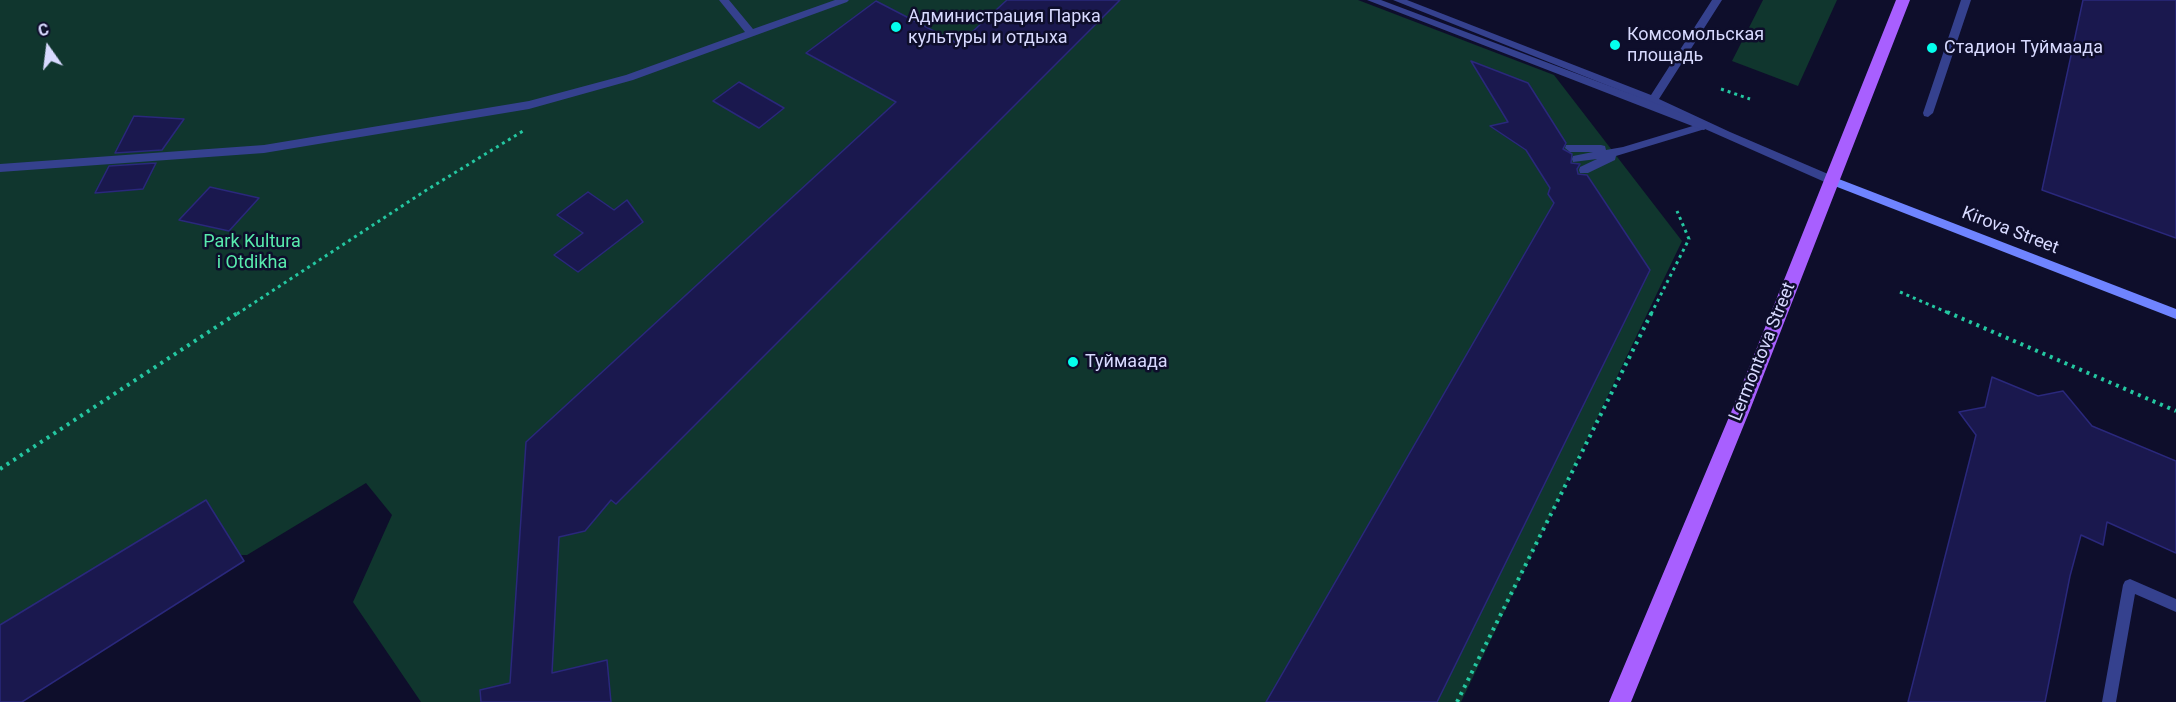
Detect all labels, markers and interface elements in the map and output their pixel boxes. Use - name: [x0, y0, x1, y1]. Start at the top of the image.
- place label: Администрация Парка культуры и отдыха: [908, 6, 1101, 48]
- north arrow: [18, 18, 78, 78]
- text: С: [36, 20, 51, 41]
- marker: Администрация Парка культуры и отдыха: [889, 20, 903, 34]
- place label: Комсомольская площадь: [1627, 24, 1764, 66]
- place label: Стадион Туймаада: [1944, 37, 2103, 59]
- marker: Комсомольская площадь: [1608, 38, 1622, 52]
- marker: Стадион Туймаада: [1925, 41, 1939, 55]
- street label: Kirova Street: [1958, 203, 2062, 259]
- park label: Park Kultura i Otdikha: [203, 231, 301, 274]
- street label: Lermontova Street: [1725, 280, 1801, 424]
- place label: Туймаада: [1085, 351, 1168, 373]
- marker: Туймаада: [1066, 355, 1080, 369]

